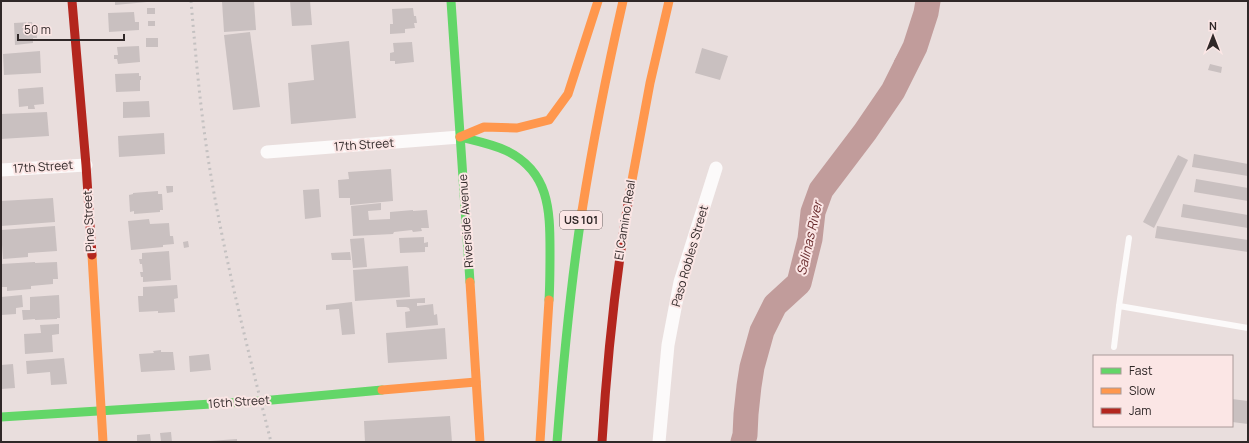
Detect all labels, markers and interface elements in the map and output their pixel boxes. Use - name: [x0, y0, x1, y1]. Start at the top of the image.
- scale bar: [18, 16, 124, 42]
- north arrow: [1193, 16, 1233, 56]
- text: N: [1209, 18, 1217, 33]
- text: 50 m: [24, 21, 51, 38]
- street label: 17th Street: [333, 134, 395, 155]
- street label: 17th Street: [12, 156, 74, 177]
- street label: Riverside Avenue: [454, 174, 477, 269]
- street label: El Camino Real: [610, 179, 639, 261]
- street label: Pine Street: [78, 190, 99, 252]
- water label: Salinas River: [792, 197, 827, 277]
- street label: Paso Robles Street: [667, 203, 712, 309]
- road number: US 101: [560, 211, 602, 229]
- legend: [1093, 355, 1233, 427]
- text: Fast: [1129, 362, 1153, 379]
- text: Slow: [1129, 382, 1155, 399]
- street label: 16th Street: [208, 391, 271, 412]
- text: Jam: [1129, 402, 1151, 419]

